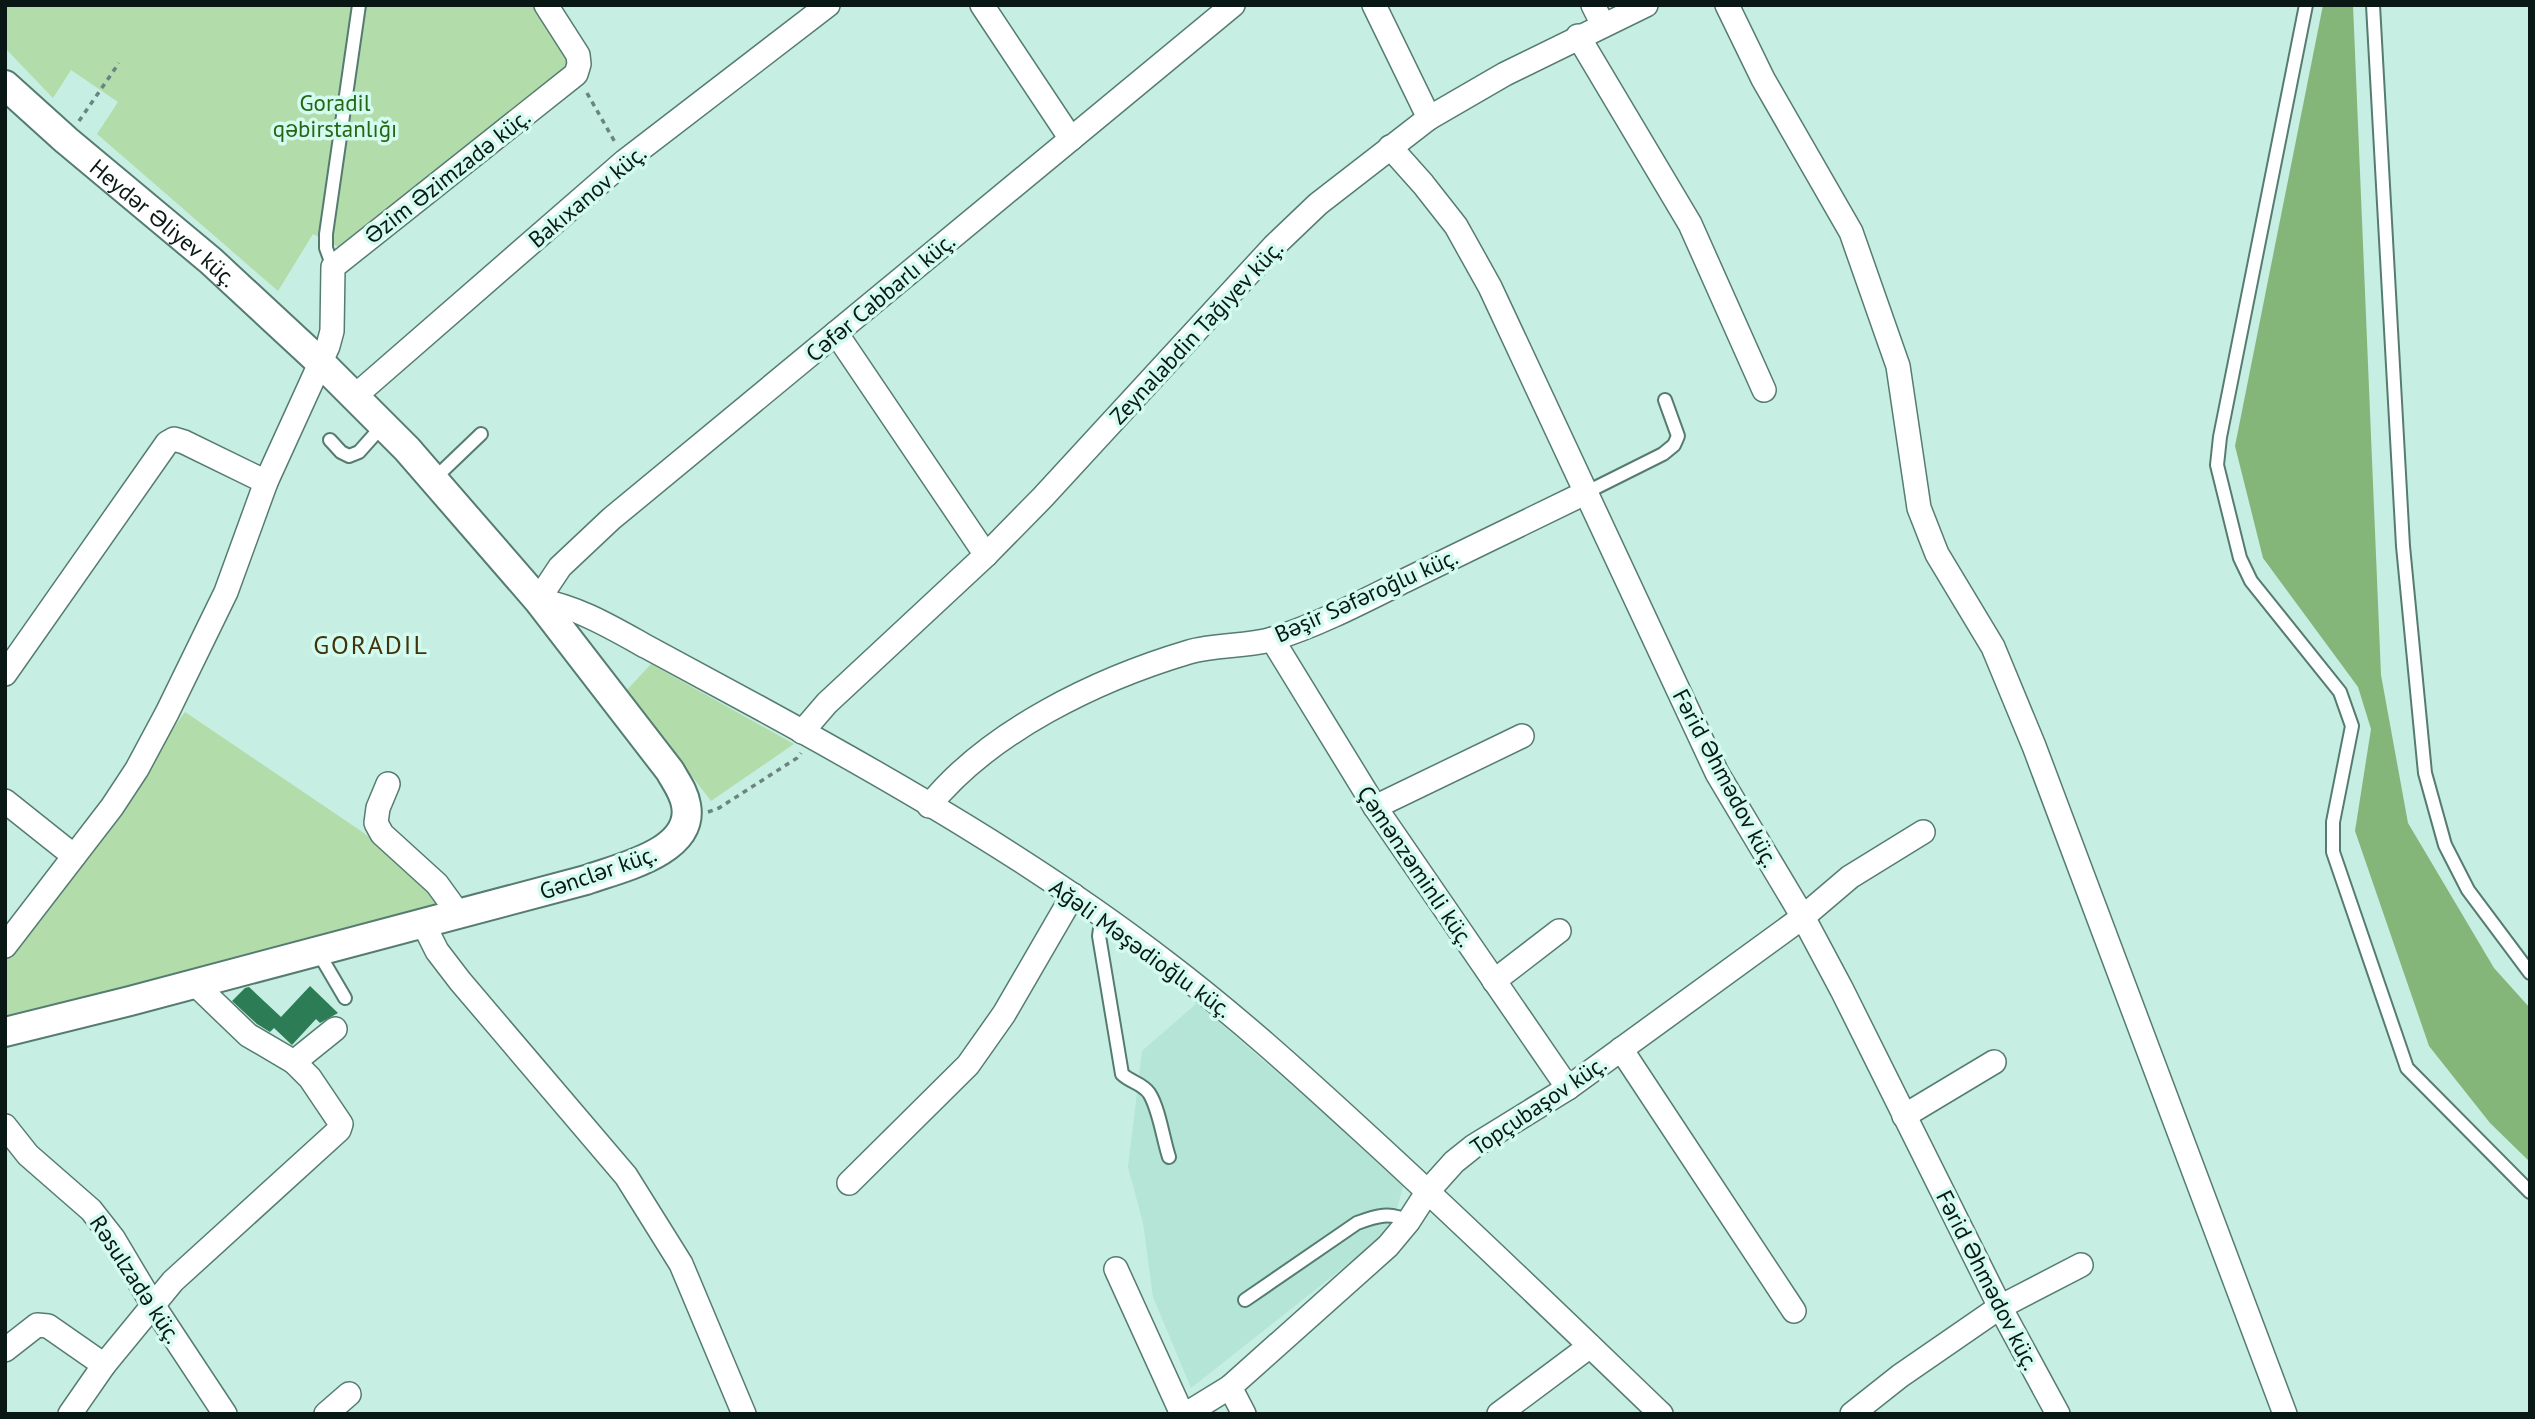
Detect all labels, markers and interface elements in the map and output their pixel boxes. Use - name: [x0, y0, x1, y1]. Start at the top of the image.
- park label: Goradil qəbirstanlığı: [273, 88, 397, 143]
- street label: Əzim Əzimzadə küç.: [358, 102, 536, 250]
- street label: Bakıxanov küç.: [522, 138, 652, 254]
- street label: Heydər Əliyev küç.: [84, 152, 243, 293]
- street label: Cəfər Cabbarlı küç.: [799, 226, 961, 368]
- street label: Zeynalabdin Tağıyev küç.: [1103, 234, 1289, 430]
- street label: Bəşir Səfəroğlu küç.: [1270, 542, 1462, 648]
- district label: GORADIL: [313, 628, 429, 661]
- street label: Fərid Əhmədov küç.: [1667, 684, 1785, 872]
- street label: Çəmənzəminli küç.: [1351, 780, 1481, 952]
- street label: Gənclər küç.: [536, 838, 660, 906]
- street label: Ağəli Məşədioğlu küç.: [1044, 872, 1238, 1024]
- street label: Topçubaşov küç.: [1464, 1049, 1612, 1161]
- street label: Fərid Əhmədov küç.: [1930, 1185, 2046, 1375]
- street label: Rəsulzadə küç.: [84, 1209, 188, 1349]

